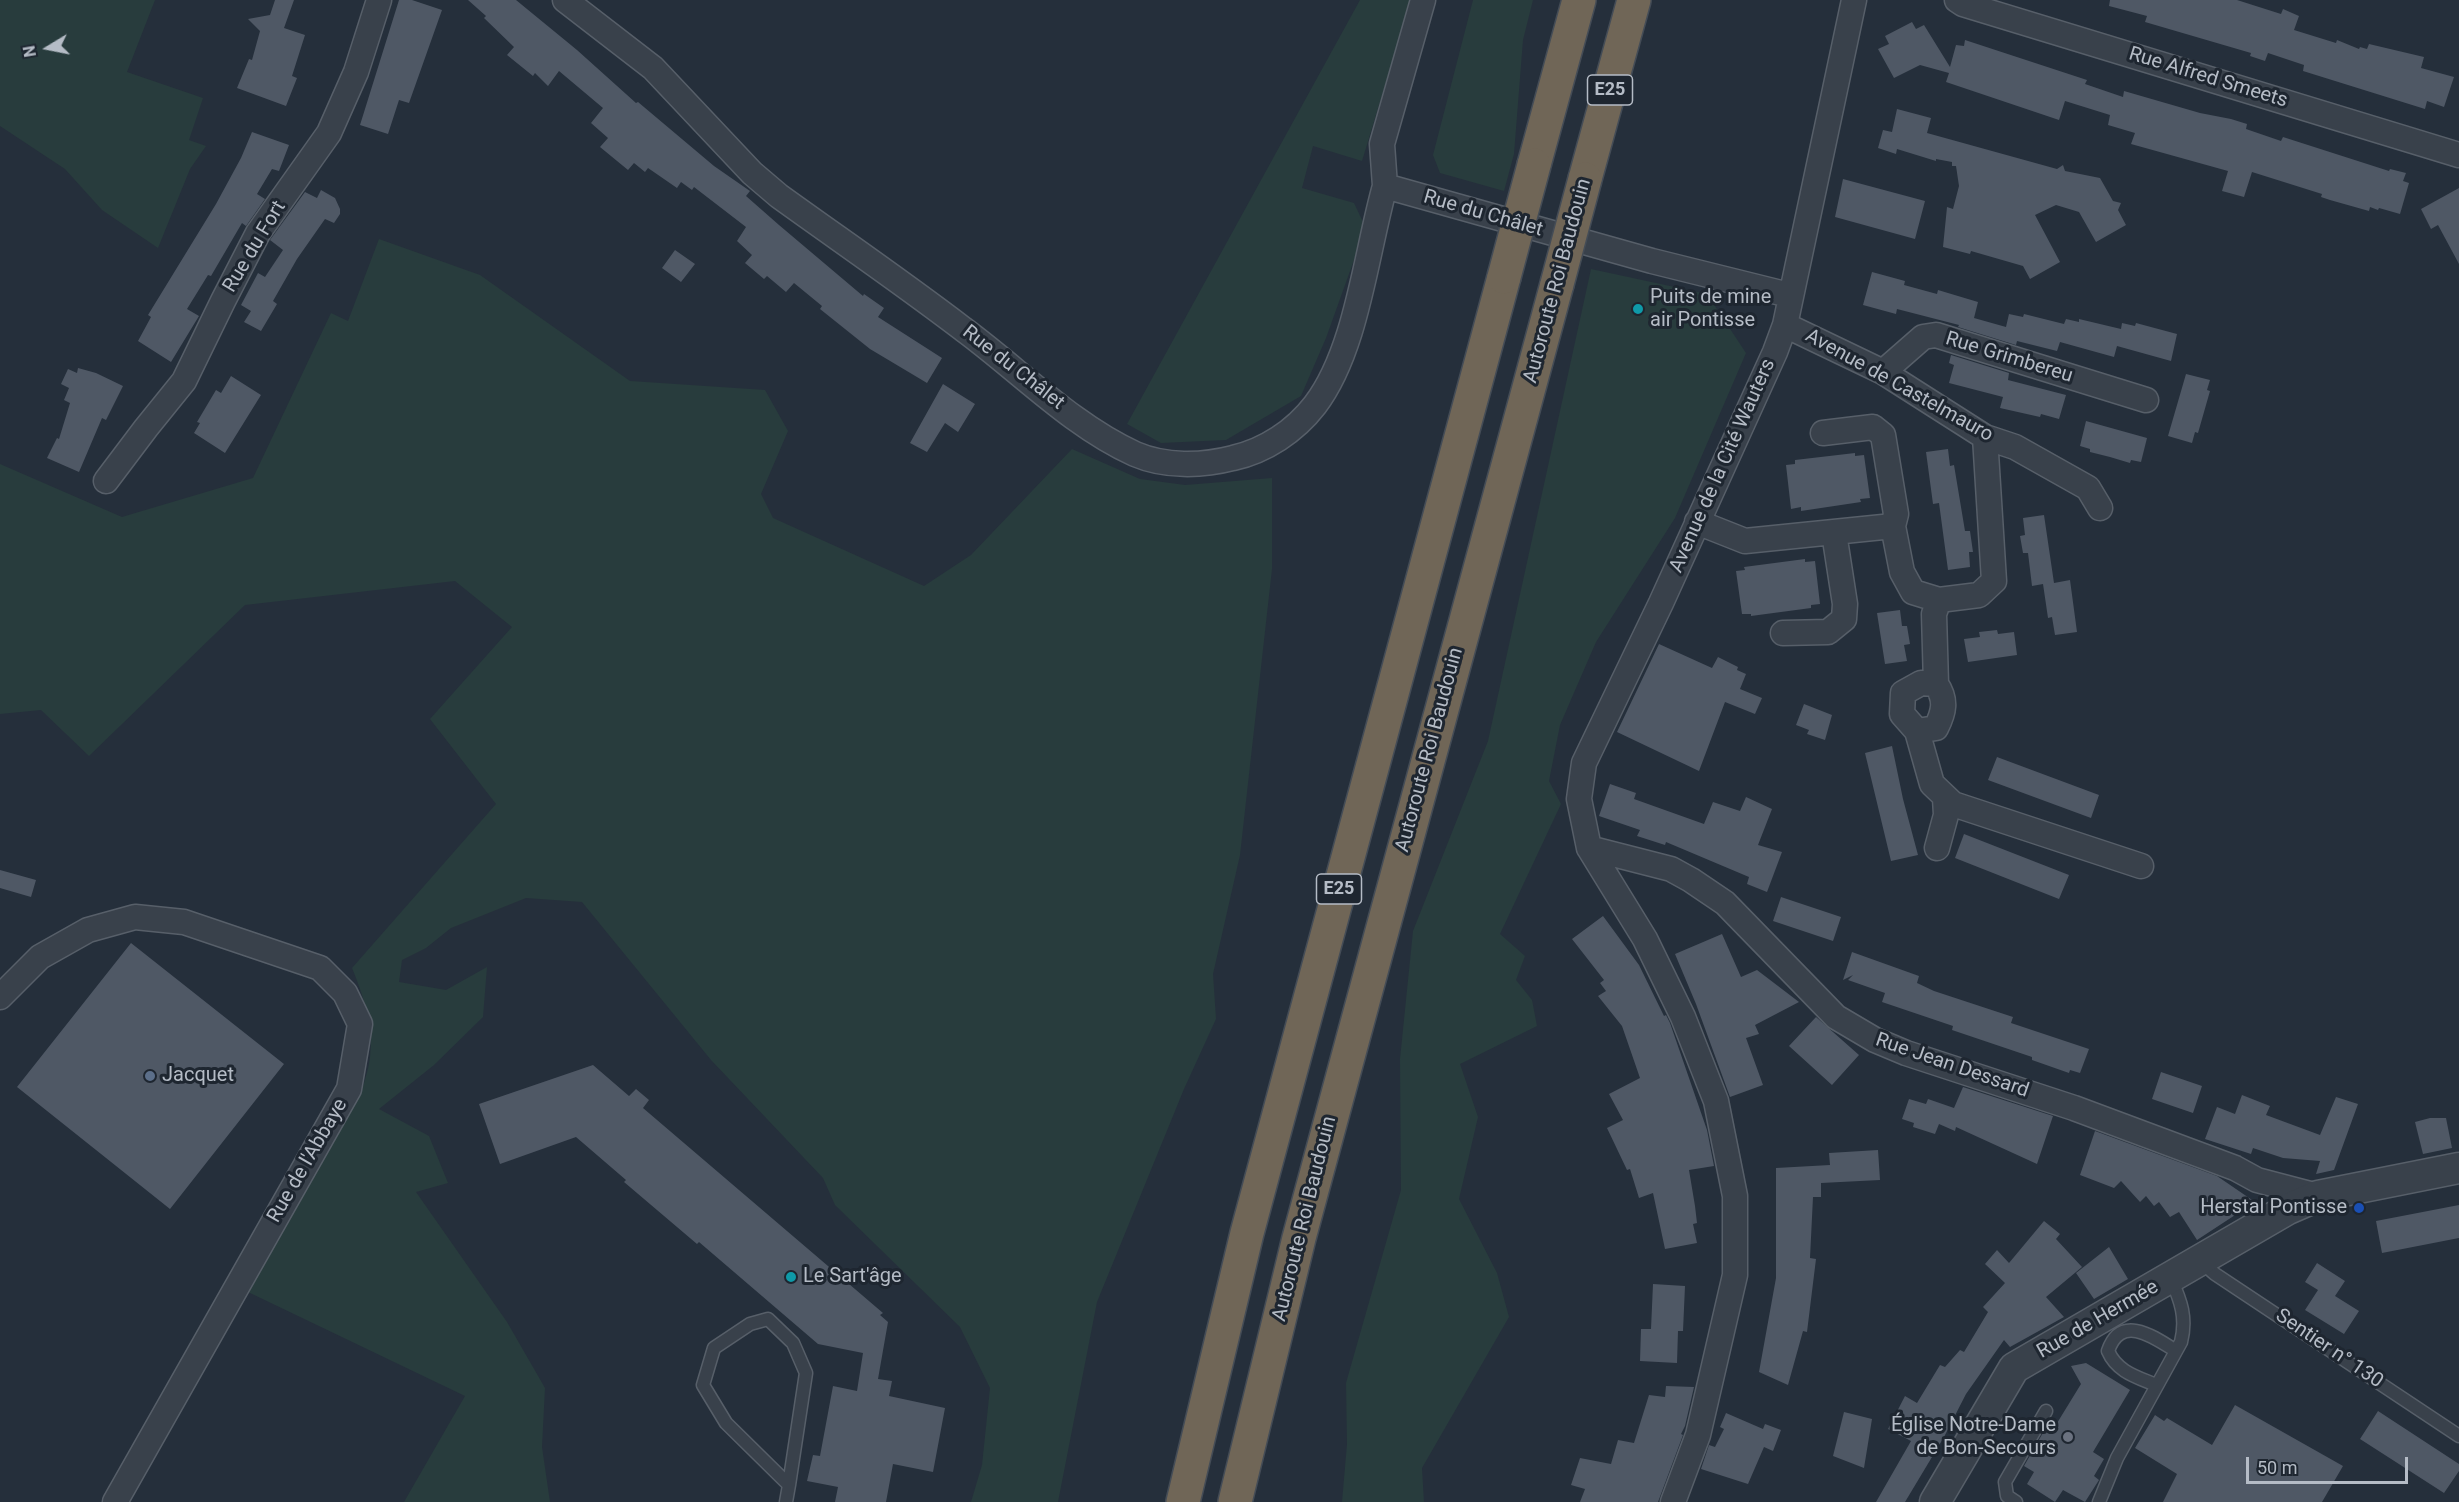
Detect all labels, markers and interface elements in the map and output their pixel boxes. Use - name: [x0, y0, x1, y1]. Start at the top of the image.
- north arrow: [18, 18, 78, 78]
- street label: Rue Alfred Smeets: [2126, 42, 2290, 114]
- text: N: [19, 44, 40, 58]
- road number: E25: [1588, 75, 1632, 105]
- street label: Autoroute Roi Baudouin: [1519, 176, 1597, 386]
- street label: Rue du Châlet: [1421, 185, 1545, 243]
- street label: Rue du Fort: [218, 197, 292, 297]
- place label: Puits de mine air Pontisse: [1650, 286, 1771, 333]
- marker: Puits de mine air Pontisse: [1631, 302, 1645, 316]
- street label: Rue du Châlet: [957, 321, 1069, 415]
- street label: Avenue de Castelmauro: [1801, 324, 1997, 448]
- street label: Rue Grimbereu: [1942, 327, 2076, 389]
- street label: Avenue de la Cité Wauters: [1665, 355, 1781, 577]
- street label: Autoroute Roi Baudouin: [1391, 645, 1469, 855]
- road number: E25: [1316, 874, 1362, 904]
- street label: Rue Jean Dessard: [1872, 1029, 2032, 1103]
- place label: Jacquet: [162, 1064, 234, 1088]
- marker: Jacquet: [143, 1069, 157, 1083]
- street label: Rue de l'Abbaye: [263, 1095, 353, 1227]
- street label: Autoroute Roi Baudouin: [1268, 1114, 1342, 1324]
- place label: Herstal Pontisse: [2200, 1196, 2347, 1220]
- marker: Herstal Pontisse: [2352, 1201, 2366, 1215]
- place label: Le Sart'âge: [803, 1265, 902, 1289]
- marker: Le Sart'âge: [784, 1270, 798, 1284]
- street label: Rue de Hermée: [2033, 1276, 2163, 1364]
- street label: Sentier n° 130: [2271, 1304, 2387, 1394]
- place label: Église Notre-Dame de Bon-Secours: [1891, 1414, 2056, 1461]
- marker: Église Notre-Dame de Bon-Secours: [2061, 1430, 2075, 1444]
- scale bar: [2249, 1445, 2411, 1483]
- text: 50 m: [2257, 1457, 2297, 1478]

